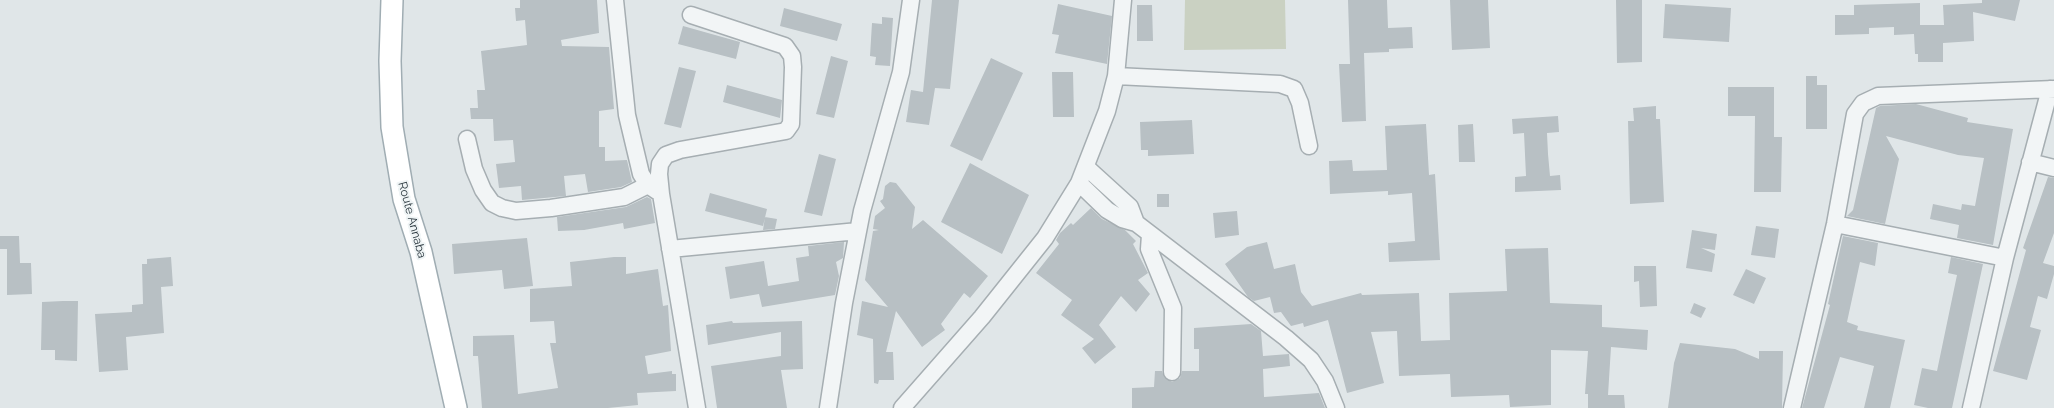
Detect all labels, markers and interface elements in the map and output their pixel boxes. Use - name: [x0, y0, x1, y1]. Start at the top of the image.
- street label: Route Annaba: [395, 180, 429, 260]

